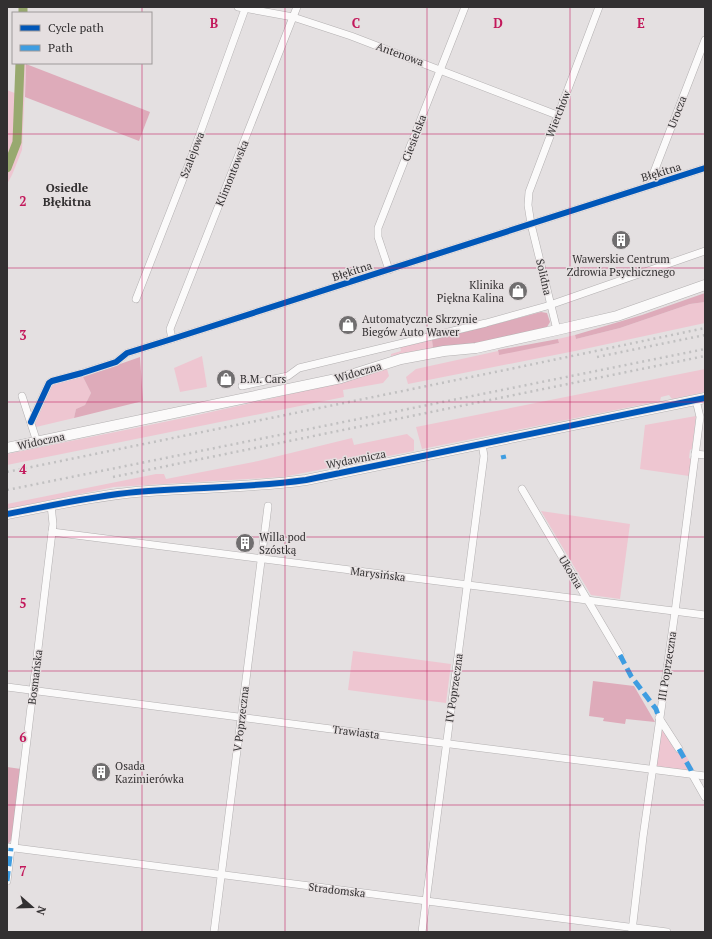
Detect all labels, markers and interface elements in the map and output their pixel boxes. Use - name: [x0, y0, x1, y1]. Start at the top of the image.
- legend: [12, 12, 152, 64]
- text: B: [210, 14, 218, 32]
- text: C: [352, 14, 360, 32]
- text: D: [493, 14, 503, 32]
- text: E: [637, 14, 645, 32]
- text: Cycle path: [48, 20, 104, 35]
- street label: Antenowa: [374, 39, 426, 69]
- text: Path: [48, 40, 73, 55]
- street label: Wierchów: [543, 88, 574, 139]
- street label: Urocza: [664, 93, 690, 130]
- street label: Ciesielska: [399, 112, 429, 163]
- street label: Szalejowa: [177, 130, 207, 180]
- street label: Klimontowska: [212, 138, 252, 208]
- street label: Błękitna: [639, 159, 683, 185]
- district label: Osiedle Błękitna: [43, 180, 92, 209]
- text: 2: [19, 192, 27, 210]
- building icon: Wawerskie Centrum Zdrowia Psychicznego: [610, 229, 632, 251]
- place label: Wawerskie Centrum Zdrowia Psychicznego: [567, 252, 675, 279]
- street label: Solidna: [533, 257, 555, 297]
- street label: Błękitna: [330, 258, 374, 284]
- place label: Klinika Piękna Kalina: [437, 278, 504, 305]
- shop icon: Klinika Piękna Kalina: [507, 280, 529, 302]
- place label: Automatyczne Skrzynie Biegów Auto Wawer: [362, 312, 478, 339]
- shop icon: Automatyczne Skrzynie Biegów Auto Wawer: [337, 314, 359, 336]
- text: 3: [19, 326, 27, 344]
- street label: Widoczna: [333, 359, 383, 385]
- shop icon: B.M. Cars: [215, 368, 237, 390]
- place label: B.M. Cars: [240, 372, 287, 386]
- street label: Widoczna: [16, 429, 66, 453]
- street label: Wydawnicza: [325, 446, 388, 472]
- text: 4: [19, 460, 27, 478]
- place label: Willa pod Szóstką: [259, 530, 306, 557]
- building icon: Willa pod Szóstką: [234, 532, 256, 554]
- street label: Ukośna: [556, 553, 586, 591]
- street label: Marysińska: [350, 564, 407, 584]
- text: 5: [19, 594, 27, 612]
- street label: III Poprzeczna: [655, 630, 679, 702]
- street label: Bosmańska: [25, 648, 45, 705]
- street label: IV Poprzeczna: [442, 652, 466, 723]
- street label: V Poprzeczna: [230, 685, 252, 752]
- street label: Trawiasta: [332, 722, 381, 742]
- text: 6: [19, 728, 27, 746]
- place label: Osada Kazimierówka: [115, 759, 185, 786]
- building icon: Osada Kazimierówka: [90, 761, 112, 783]
- text: 7: [19, 862, 27, 880]
- street label: Stradomska: [308, 880, 367, 901]
- north arrow: [12, 887, 52, 927]
- text: N: [33, 904, 49, 917]

